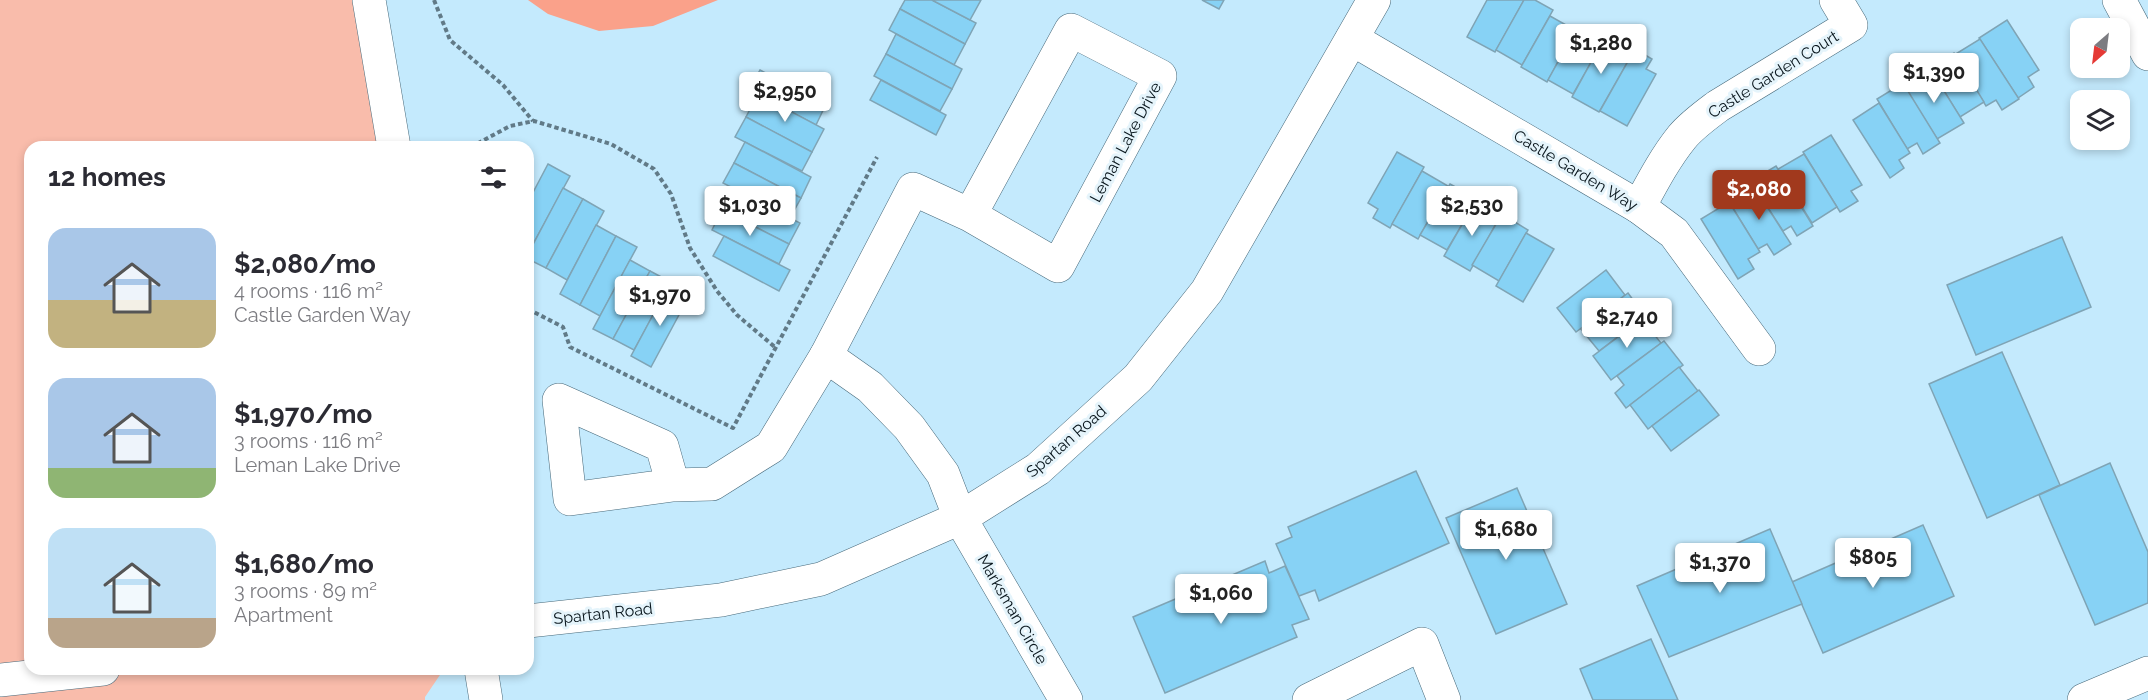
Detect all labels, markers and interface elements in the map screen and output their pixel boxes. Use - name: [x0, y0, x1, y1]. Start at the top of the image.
- north arrow: [2070, 18, 2130, 78]
- map controls: [2070, 18, 2130, 150]
- pin: $1,280: [1552, 24, 1650, 75]
- street label: Castle Garden Court: [1705, 26, 1842, 122]
- text: $1,280: [1570, 31, 1632, 55]
- pin: $1,390: [1885, 53, 1983, 104]
- text: $1,390: [1903, 60, 1965, 84]
- pin: $2,950: [736, 72, 834, 123]
- text: $2,950: [753, 79, 817, 103]
- street label: Leman Lake Drive: [1086, 79, 1165, 205]
- button: layers: [2070, 90, 2130, 150]
- street label: Castle Garden Way: [1510, 126, 1642, 215]
- icon: filters: [477, 161, 510, 194]
- text: 12 homes: [48, 162, 166, 192]
- pin: $2,080: [1710, 170, 1808, 221]
- text: $2,080: [1726, 177, 1792, 201]
- pin: $1,030: [701, 186, 799, 237]
- pin: $2,530: [1423, 186, 1521, 237]
- text: $1,030: [719, 193, 781, 217]
- text: $2,530: [1440, 193, 1504, 217]
- text: $2,080/mo: [234, 249, 376, 279]
- icon: home: [96, 252, 168, 324]
- pin: $1,970: [611, 276, 709, 327]
- text: 4 rooms · 116 m²: [234, 279, 383, 303]
- text: $1,970: [629, 283, 691, 307]
- pin: $2,740: [1578, 298, 1676, 349]
- text: Castle Garden Way: [234, 303, 411, 327]
- text: $2,740: [1596, 305, 1658, 329]
- text: $1,970/mo: [234, 399, 372, 429]
- street label: Spartan Road: [1022, 401, 1110, 481]
- icon: home: [96, 402, 168, 474]
- text: 3 rooms · 116 m²: [234, 429, 383, 453]
- text: Leman Lake Drive: [234, 453, 400, 477]
- pin: $1,680: [1457, 510, 1555, 561]
- text: $1,680: [1474, 517, 1538, 541]
- pin: $805: [1837, 538, 1909, 589]
- pin: $1,370: [1671, 543, 1769, 594]
- text: $805: [1849, 545, 1897, 569]
- text: $1,680/mo: [234, 549, 374, 579]
- text: $1,370: [1689, 550, 1751, 574]
- street label: Marksman Circle: [973, 551, 1052, 668]
- icon: home: [96, 552, 168, 624]
- pin: $1,060: [1172, 574, 1270, 625]
- text: 3 rooms · 89 m²: [234, 579, 377, 603]
- text: $1,060: [1189, 581, 1253, 605]
- street label: Spartan Road: [552, 599, 654, 628]
- text: Apartment: [234, 603, 333, 627]

